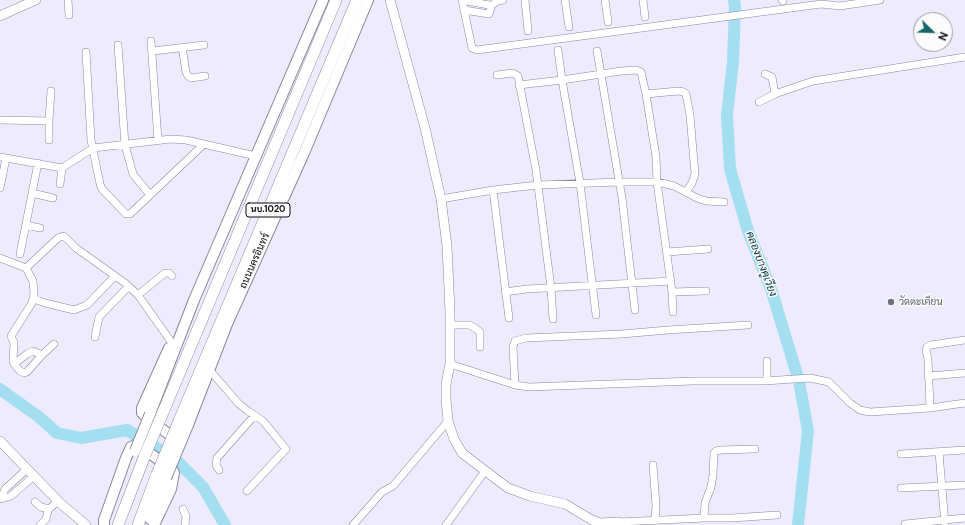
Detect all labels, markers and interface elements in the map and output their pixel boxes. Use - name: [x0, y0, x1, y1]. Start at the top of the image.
- north arrow: [913, 12, 953, 52]
- text: N: [935, 30, 951, 43]
- road number: นบ.1020: [246, 203, 290, 217]
- water label: คลองบางคูเวียง: [743, 229, 779, 299]
- street label: ถนนนครอินทร์: [237, 231, 273, 291]
- place label: วัดตะเคียน: [899, 296, 943, 308]
- marker: วัดตะเคียน: [886, 297, 896, 307]

